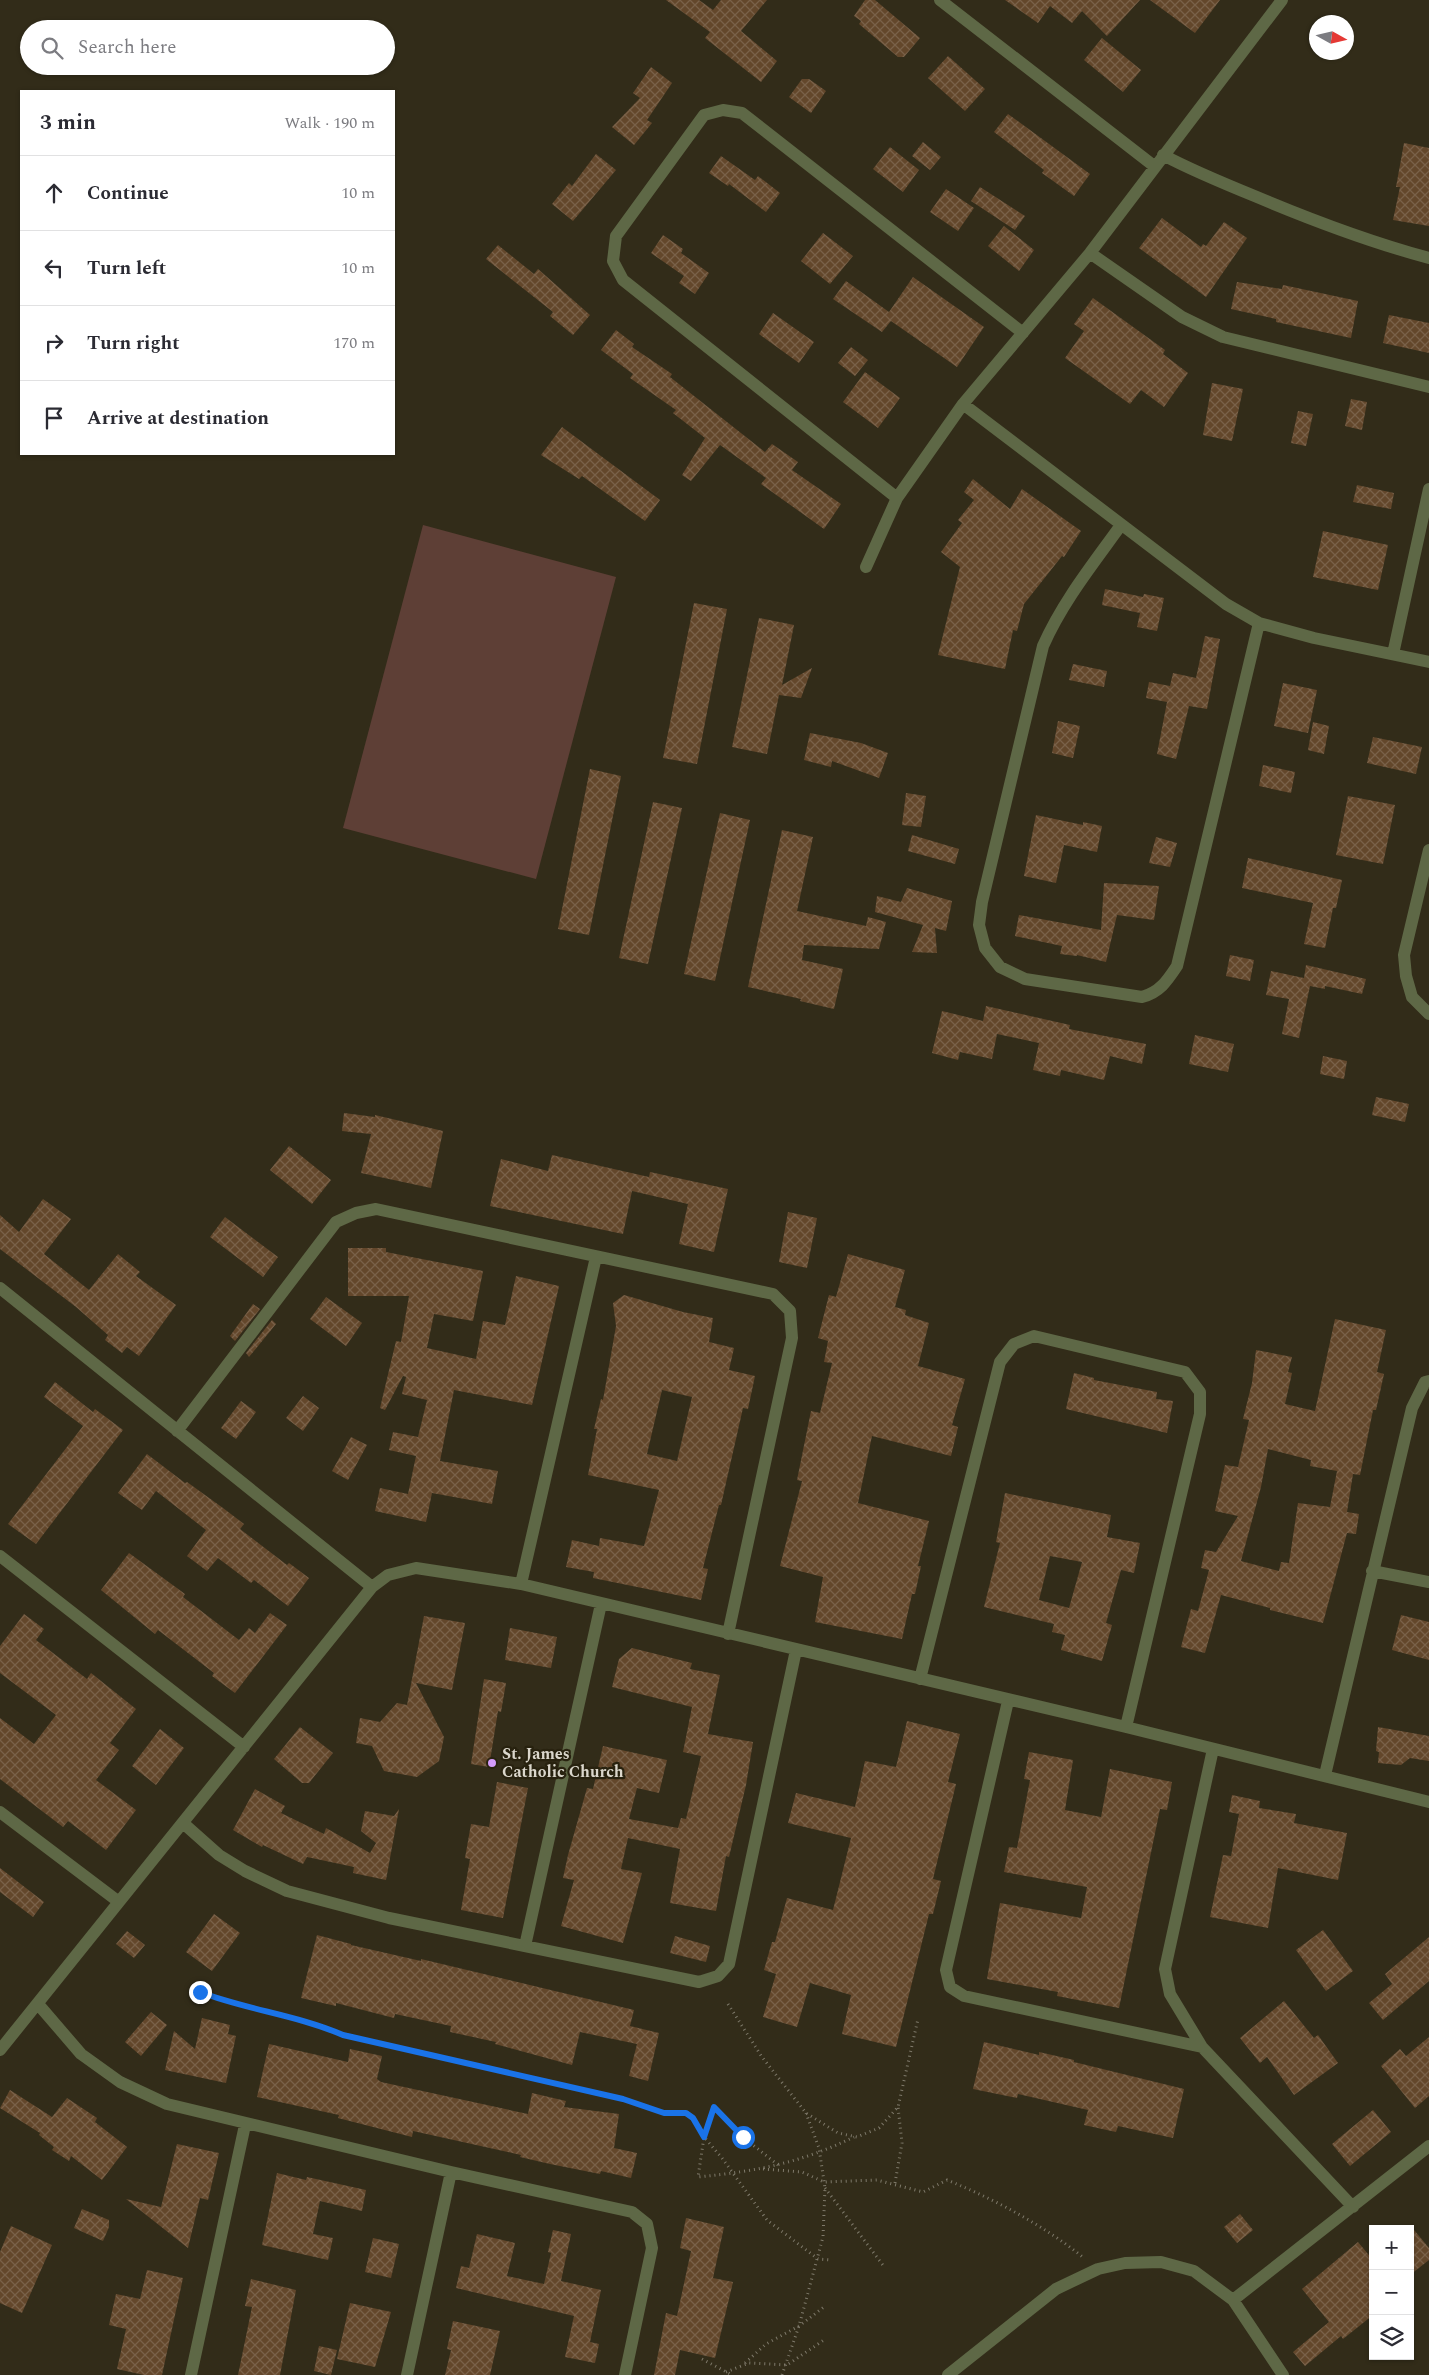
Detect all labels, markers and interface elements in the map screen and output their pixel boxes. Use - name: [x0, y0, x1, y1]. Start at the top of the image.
- north arrow: [1309, 15, 1354, 60]
- search box: [20, 20, 395, 75]
- text: Search here: [78, 33, 177, 62]
- icon: search: [38, 34, 66, 62]
- text: 3 min: [40, 107, 96, 139]
- text: Walk · 190 m: [284, 111, 375, 135]
- icon: ahead: [40, 179, 68, 207]
- text: Continue: [87, 179, 169, 208]
- text: 10 m: [341, 181, 375, 205]
- icon: left: [40, 254, 68, 282]
- text: Turn left: [87, 254, 166, 283]
- text: 10 m: [341, 256, 375, 280]
- icon: right: [40, 329, 68, 357]
- text: Turn right: [87, 329, 180, 358]
- text: 170 m: [333, 331, 375, 355]
- icon: arrive: [40, 404, 68, 432]
- text: Arrive at destination: [87, 404, 269, 433]
- place label: St. James Catholic Church: [502, 1742, 624, 1784]
- marker: St. James Catholic Church: [486, 1757, 498, 1769]
- route end: [189, 1981, 212, 2004]
- route start: [732, 2126, 755, 2149]
- map controls: [1369, 2225, 1414, 2360]
- button: +: [1369, 2225, 1414, 2270]
- button: −: [1369, 2270, 1414, 2315]
- button: layers: [1369, 2315, 1414, 2360]

